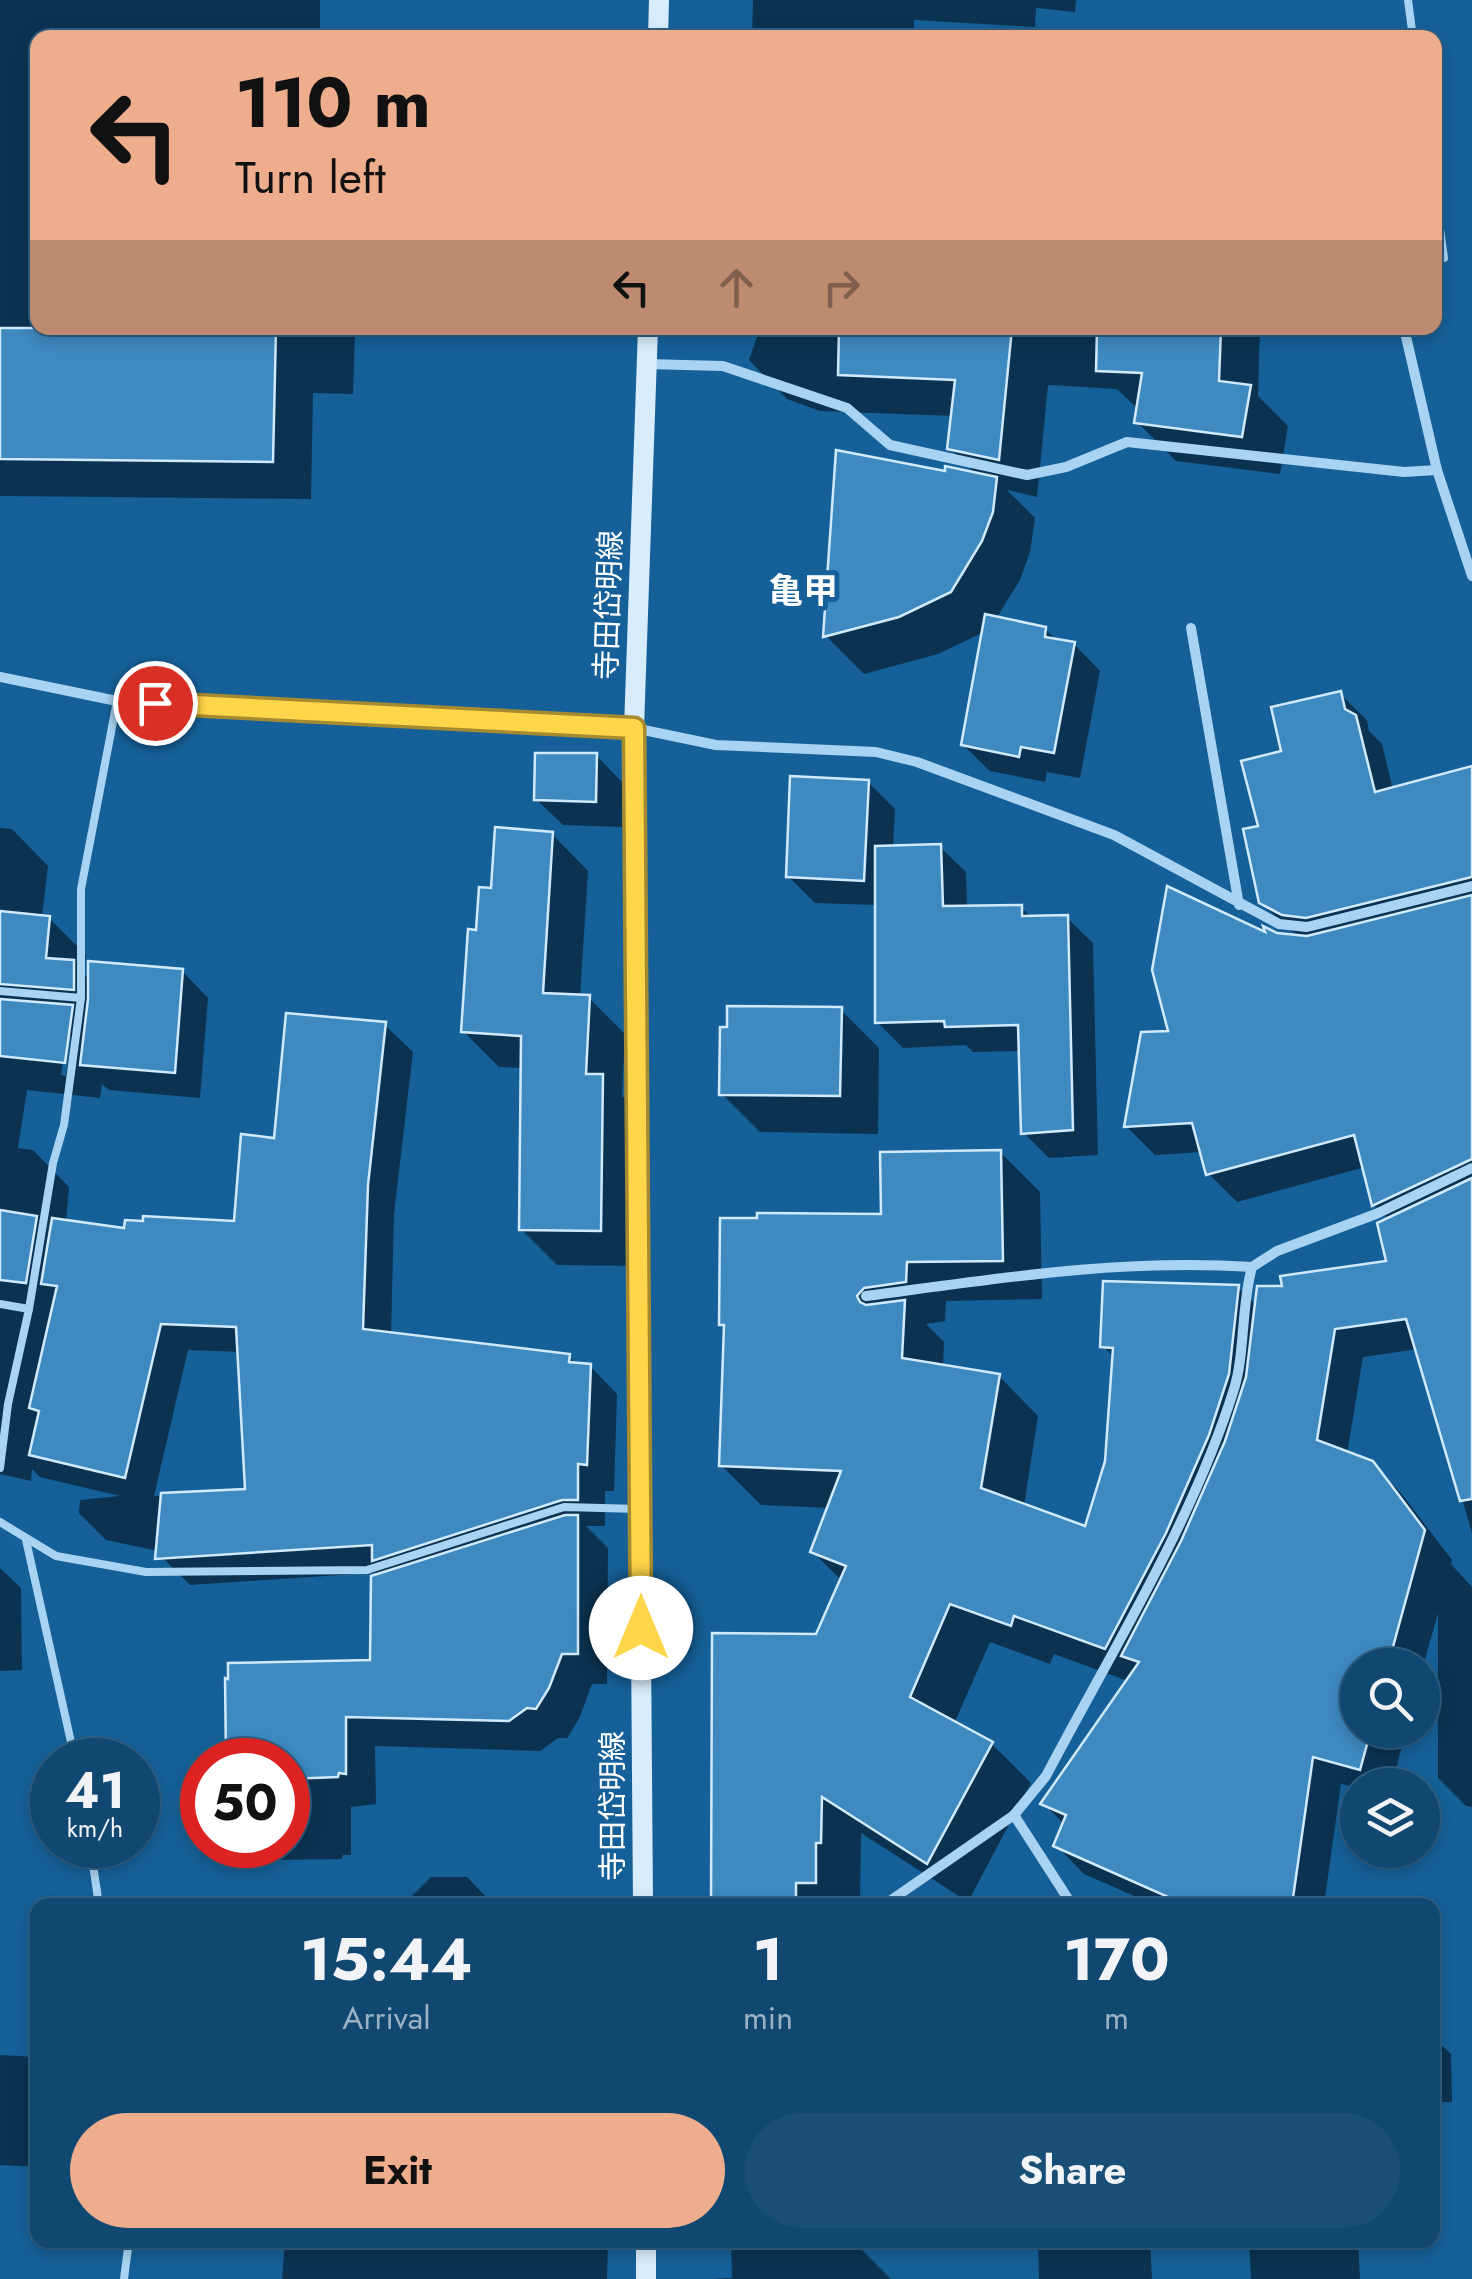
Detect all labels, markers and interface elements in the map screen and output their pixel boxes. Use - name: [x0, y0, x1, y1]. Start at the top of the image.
- text: 110 m: [235, 52, 431, 153]
- icon: left: [70, 70, 200, 200]
- text: Turn left: [235, 145, 386, 210]
- icon: left: [604, 260, 659, 315]
- icon: ahead: [709, 260, 764, 315]
- icon: right: [814, 260, 869, 315]
- street label: 寺田岱明線: [584, 529, 632, 681]
- district label: 亀甲: [768, 566, 838, 616]
- pin: [113, 661, 198, 746]
- icon: arrive: [128, 676, 183, 731]
- position arrow: [589, 1576, 693, 1680]
- map controls: [1340, 1648, 1440, 1868]
- button: search: [1340, 1648, 1440, 1748]
- street label: 寺田岱明線: [591, 1731, 634, 1881]
- speed limit sign: 50: [180, 1738, 310, 1868]
- text: 41: [65, 1754, 125, 1827]
- button: layers: [1340, 1768, 1440, 1868]
- text: km/h: [67, 1810, 123, 1846]
- text: 15:44: [300, 1916, 473, 2003]
- text: 1: [753, 1916, 783, 2003]
- text: 170: [1063, 1916, 1170, 2003]
- text: Arrival: [342, 1995, 431, 2041]
- text: min: [743, 1995, 793, 2041]
- text: m: [1104, 1995, 1129, 2041]
- button: Exit: [70, 2113, 725, 2228]
- button: Share: [745, 2113, 1400, 2228]

